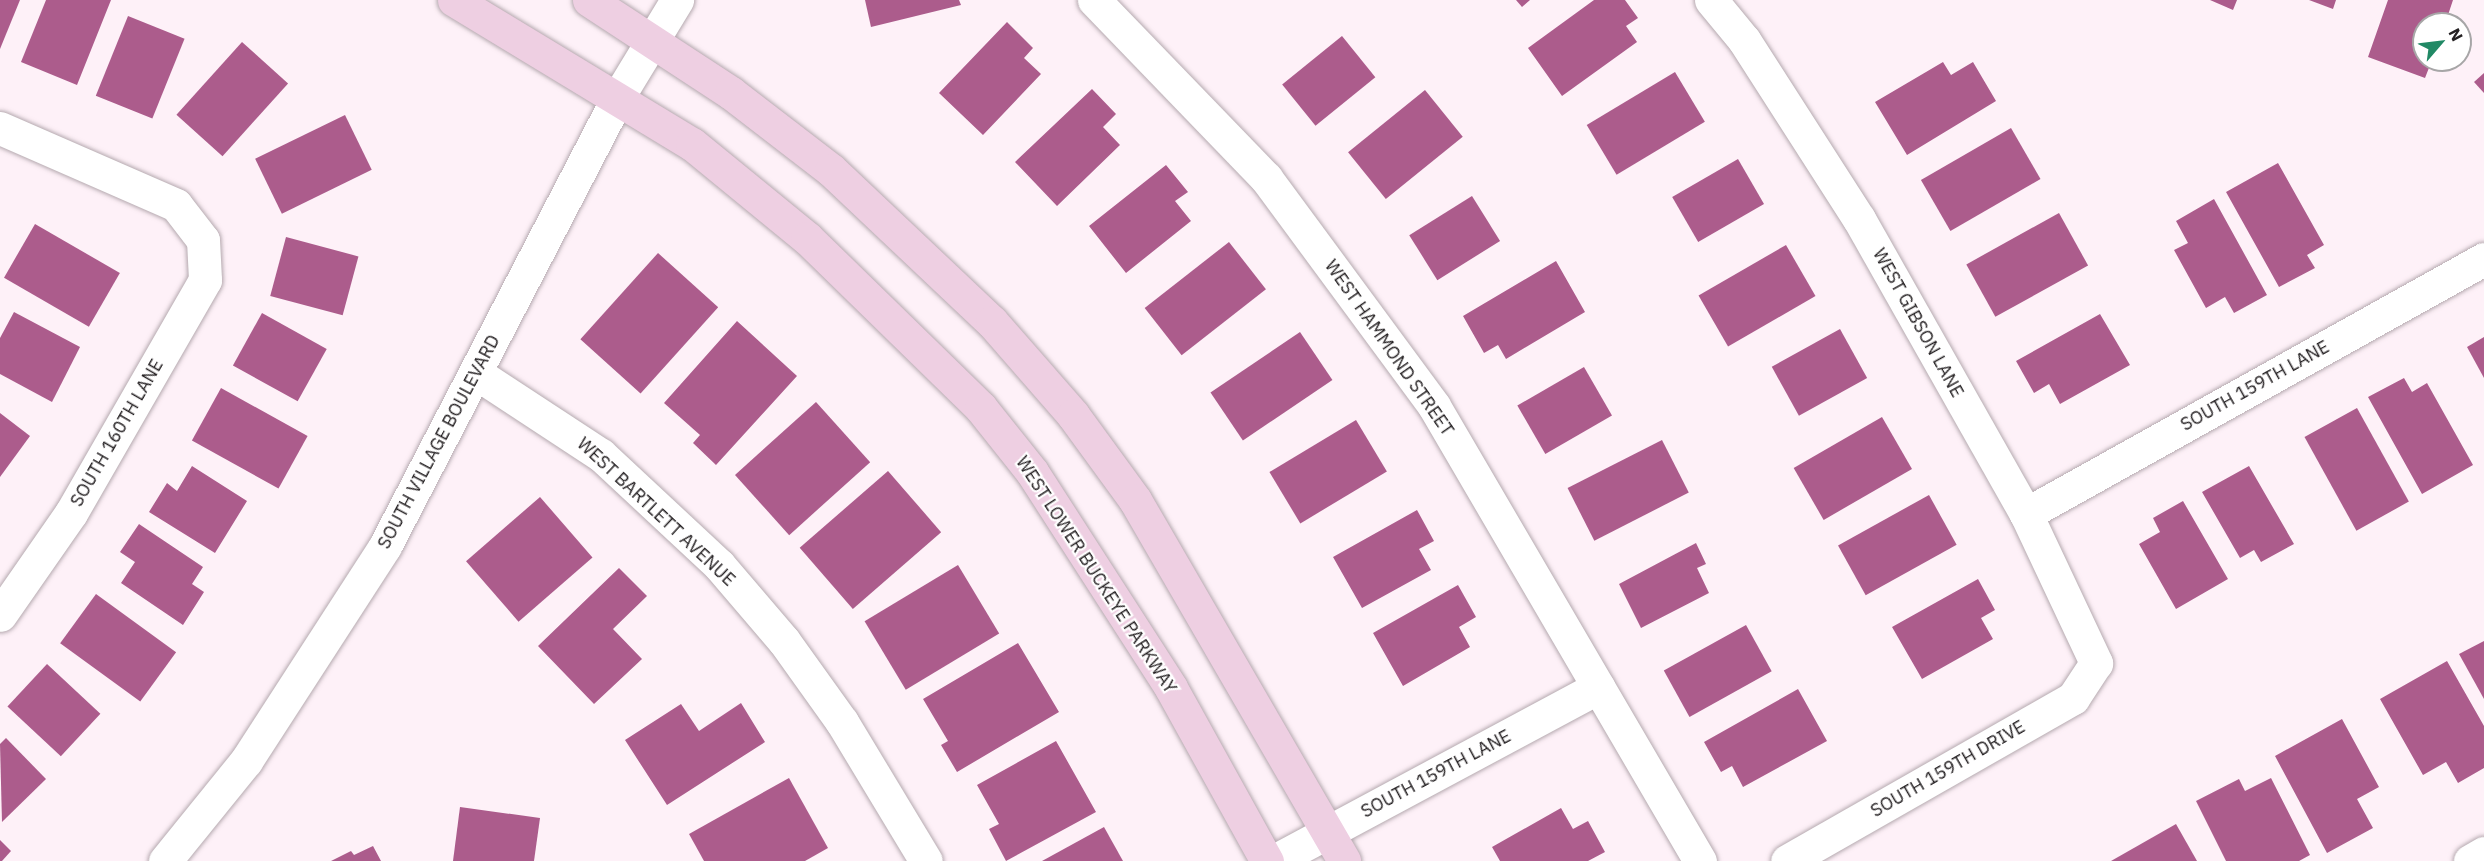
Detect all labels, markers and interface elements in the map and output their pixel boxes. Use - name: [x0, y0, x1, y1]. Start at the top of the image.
- north arrow: [2412, 12, 2472, 72]
- text: N: [2445, 25, 2468, 44]
- street label: WEST GIBSON LANE: [1868, 245, 1968, 401]
- street label: WEST HAMMOND STREET: [1320, 256, 1458, 440]
- street label: SOUTH VILLAGE BOULEVARD: [373, 331, 505, 553]
- street label: SOUTH 159TH LANE: [2177, 336, 2333, 436]
- street label: SOUTH 160TH LANE: [66, 356, 168, 510]
- street label: WEST BARTLETT AVENUE: [572, 433, 740, 591]
- street label: WEST LOWER BUCKEYE PARKWAY: [1011, 452, 1181, 698]
- street label: SOUTH 159TH DRIVE: [1867, 716, 2029, 822]
- street label: SOUTH 159TH LANE: [1357, 725, 1515, 823]

